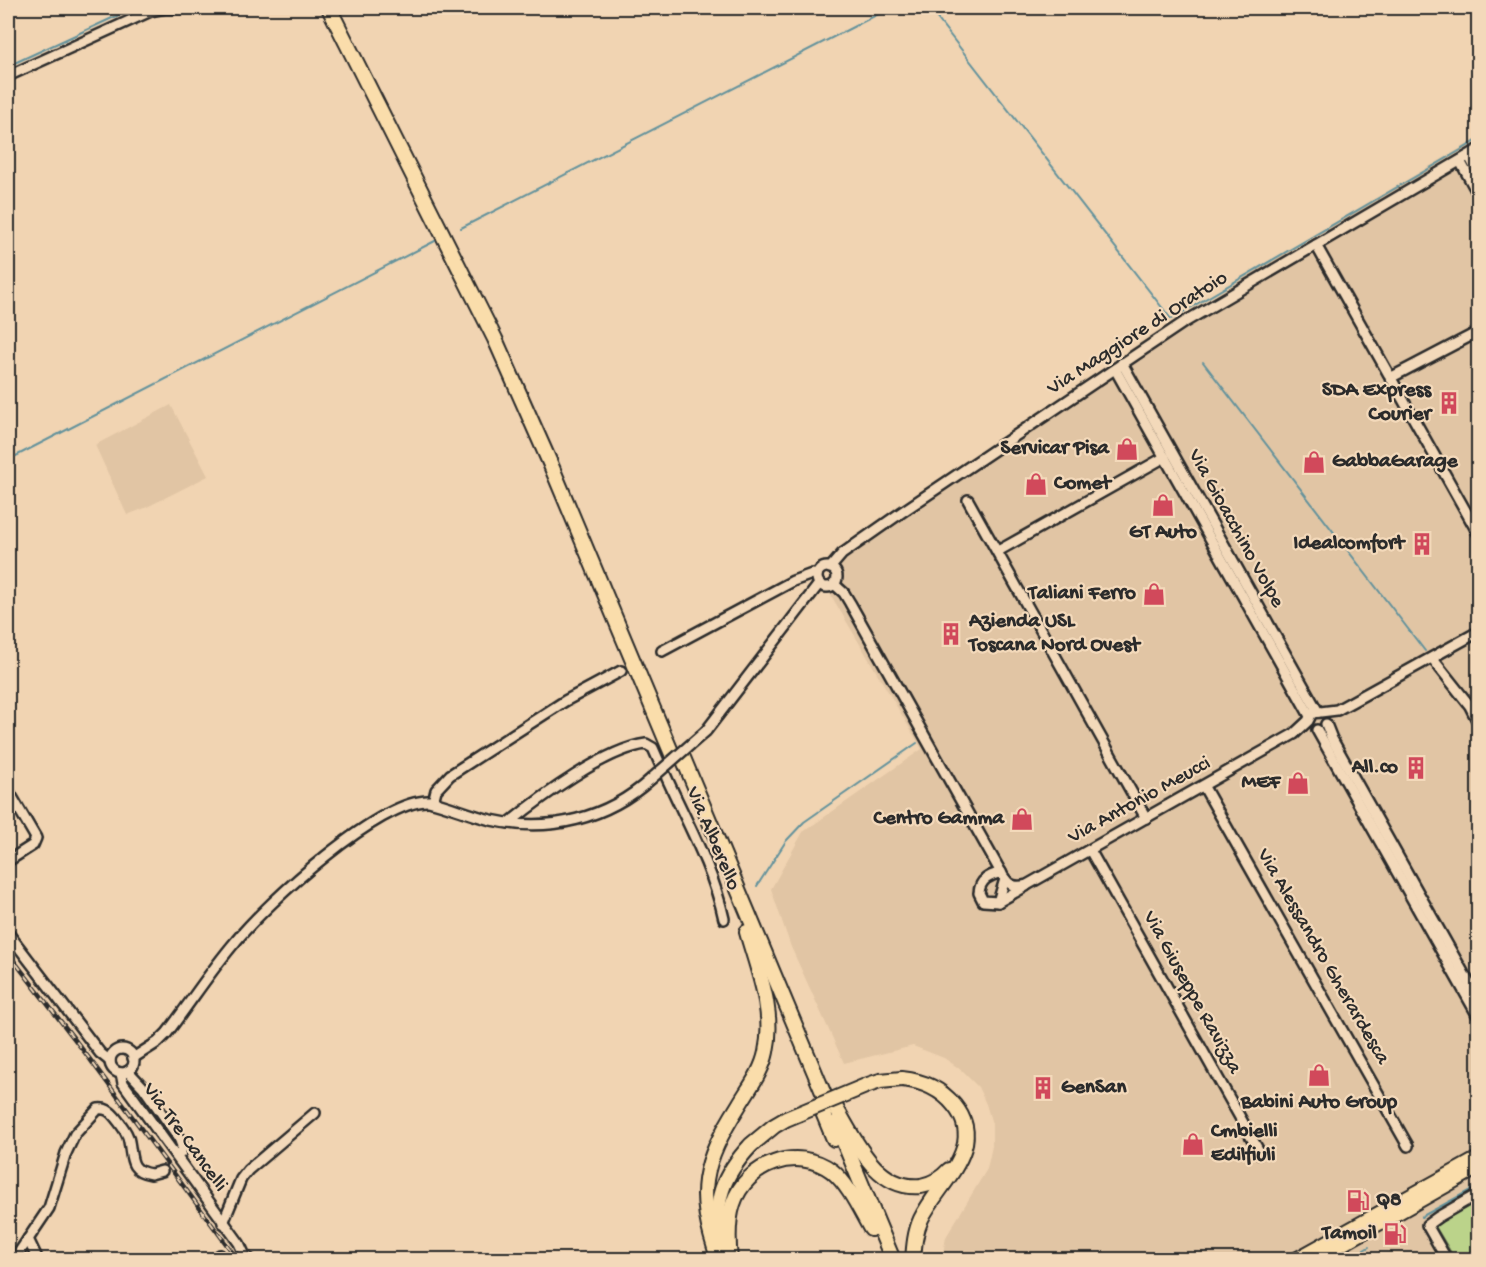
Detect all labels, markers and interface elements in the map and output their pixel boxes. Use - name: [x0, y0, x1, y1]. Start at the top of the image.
- street label: Via Maggiore di Oratoio: [1042, 266, 1233, 402]
- place label: SDA Express Courier: [1322, 379, 1434, 428]
- building icon: SDA Express Courier: [1436, 390, 1462, 416]
- shop icon: Servicar Pisa: [1114, 436, 1140, 462]
- place label: Servicar Pisa: [1000, 437, 1110, 462]
- street label: Via Gioacchino Volpe: [1181, 444, 1290, 614]
- shop icon: GabbaGarage: [1301, 449, 1327, 475]
- place label: GabbaGarage: [1332, 450, 1459, 475]
- shop icon: Comet: [1023, 471, 1049, 497]
- place label: Comet: [1053, 472, 1113, 497]
- shop icon: GT Auto: [1150, 492, 1176, 518]
- place label: GT Auto: [1129, 521, 1197, 546]
- building icon: Idealcomfort: [1409, 531, 1435, 557]
- place label: Idealcomfort: [1293, 532, 1406, 557]
- shop icon: Taliani Ferro: [1141, 581, 1167, 607]
- place label: Taliani Ferro: [1027, 582, 1136, 607]
- place label: Azienda USL Toscana Nord Ovest: [967, 610, 1142, 659]
- building icon: Azienda USL Toscana Nord Ovest: [938, 621, 964, 647]
- street label: Via Antonio Meucci: [1063, 751, 1216, 851]
- building icon: All.co: [1403, 755, 1429, 781]
- place label: All.co: [1351, 756, 1398, 781]
- shop icon: MEF: [1285, 770, 1311, 796]
- place label: MEF: [1242, 771, 1282, 796]
- street label: Via Alberello: [679, 782, 745, 895]
- shop icon: Centro Gamma: [1009, 806, 1035, 832]
- place label: Centro Gamma: [873, 807, 1005, 832]
- street label: Via Alessandro Gherardesca: [1249, 844, 1395, 1070]
- street label: Via Giuseppe Ravizza: [1135, 906, 1247, 1080]
- shop icon: Babini Auto Group: [1306, 1062, 1332, 1088]
- building icon: GenSan: [1030, 1075, 1056, 1101]
- place label: GenSan: [1061, 1076, 1127, 1101]
- street label: Via Tre Cancelli: [135, 1078, 232, 1198]
- place label: Babini Auto Group: [1240, 1091, 1398, 1116]
- place label: Cmbielli Edilfiuli: [1210, 1120, 1278, 1169]
- shop icon: Cmbielli Edilfiuli: [1180, 1131, 1206, 1157]
- fuel station icon: Q8: [1345, 1188, 1371, 1214]
- place label: Q8: [1376, 1189, 1402, 1214]
- fuel station icon: Tamoil: [1382, 1221, 1408, 1247]
- place label: Tamoil: [1320, 1222, 1377, 1247]

